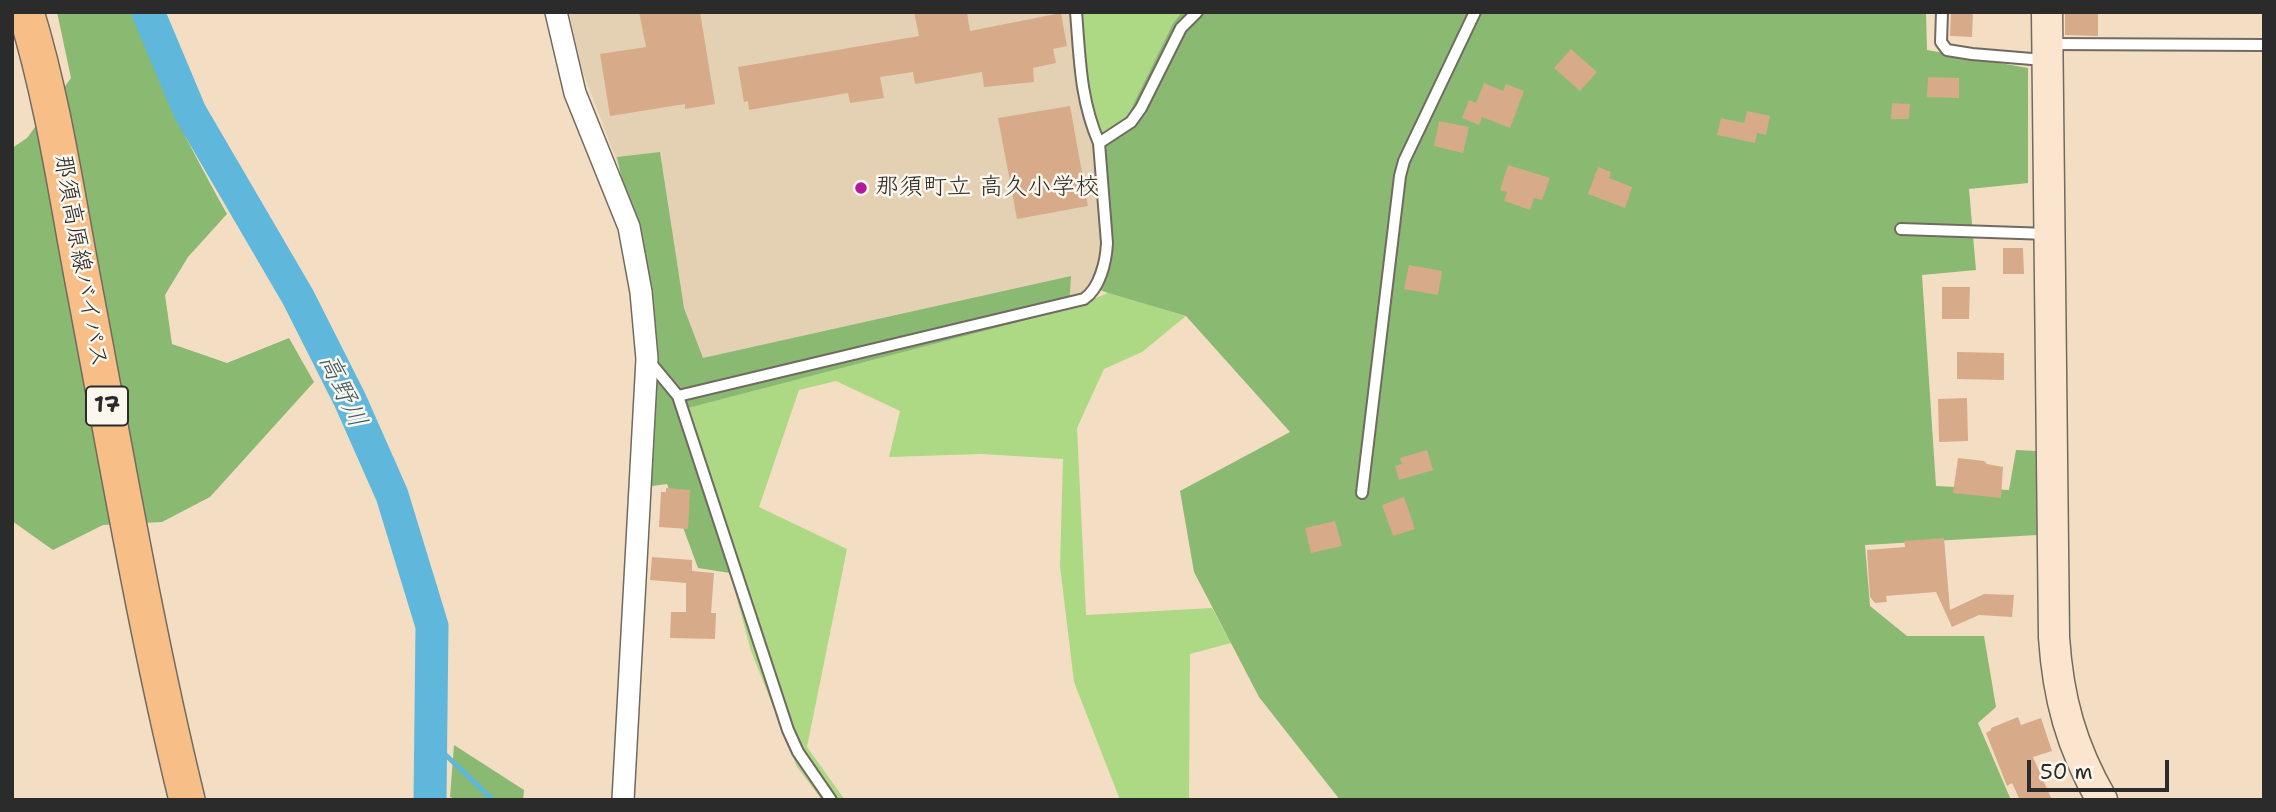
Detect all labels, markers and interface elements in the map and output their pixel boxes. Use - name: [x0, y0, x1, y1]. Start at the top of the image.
- street label: 那須高原線バイパス: [47, 152, 113, 370]
- place label: 那須町立 高久小学校: [875, 174, 1099, 202]
- marker: 那須町立 高久小学校: [853, 180, 869, 196]
- water label: 高野川: [311, 349, 373, 433]
- road number: 17: [86, 386, 128, 426]
- scale bar: [2031, 746, 2173, 790]
- text: 50 m: [2040, 758, 2093, 786]

